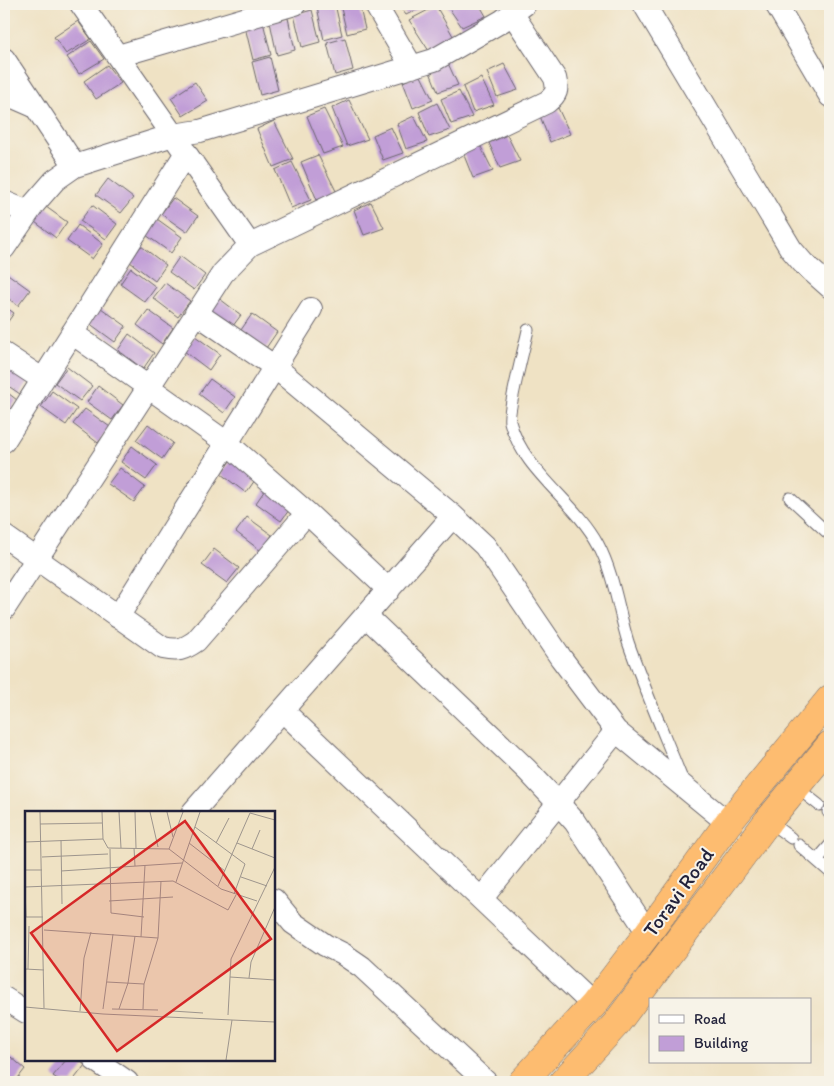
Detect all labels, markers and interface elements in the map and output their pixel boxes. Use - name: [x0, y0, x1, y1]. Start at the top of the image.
- inset map: [25, 811, 275, 1061]
- street label: Toravi Road: [637, 842, 719, 941]
- legend: [649, 998, 812, 1064]
- text: Road: [694, 1010, 727, 1028]
- text: Building: [694, 1034, 748, 1052]

